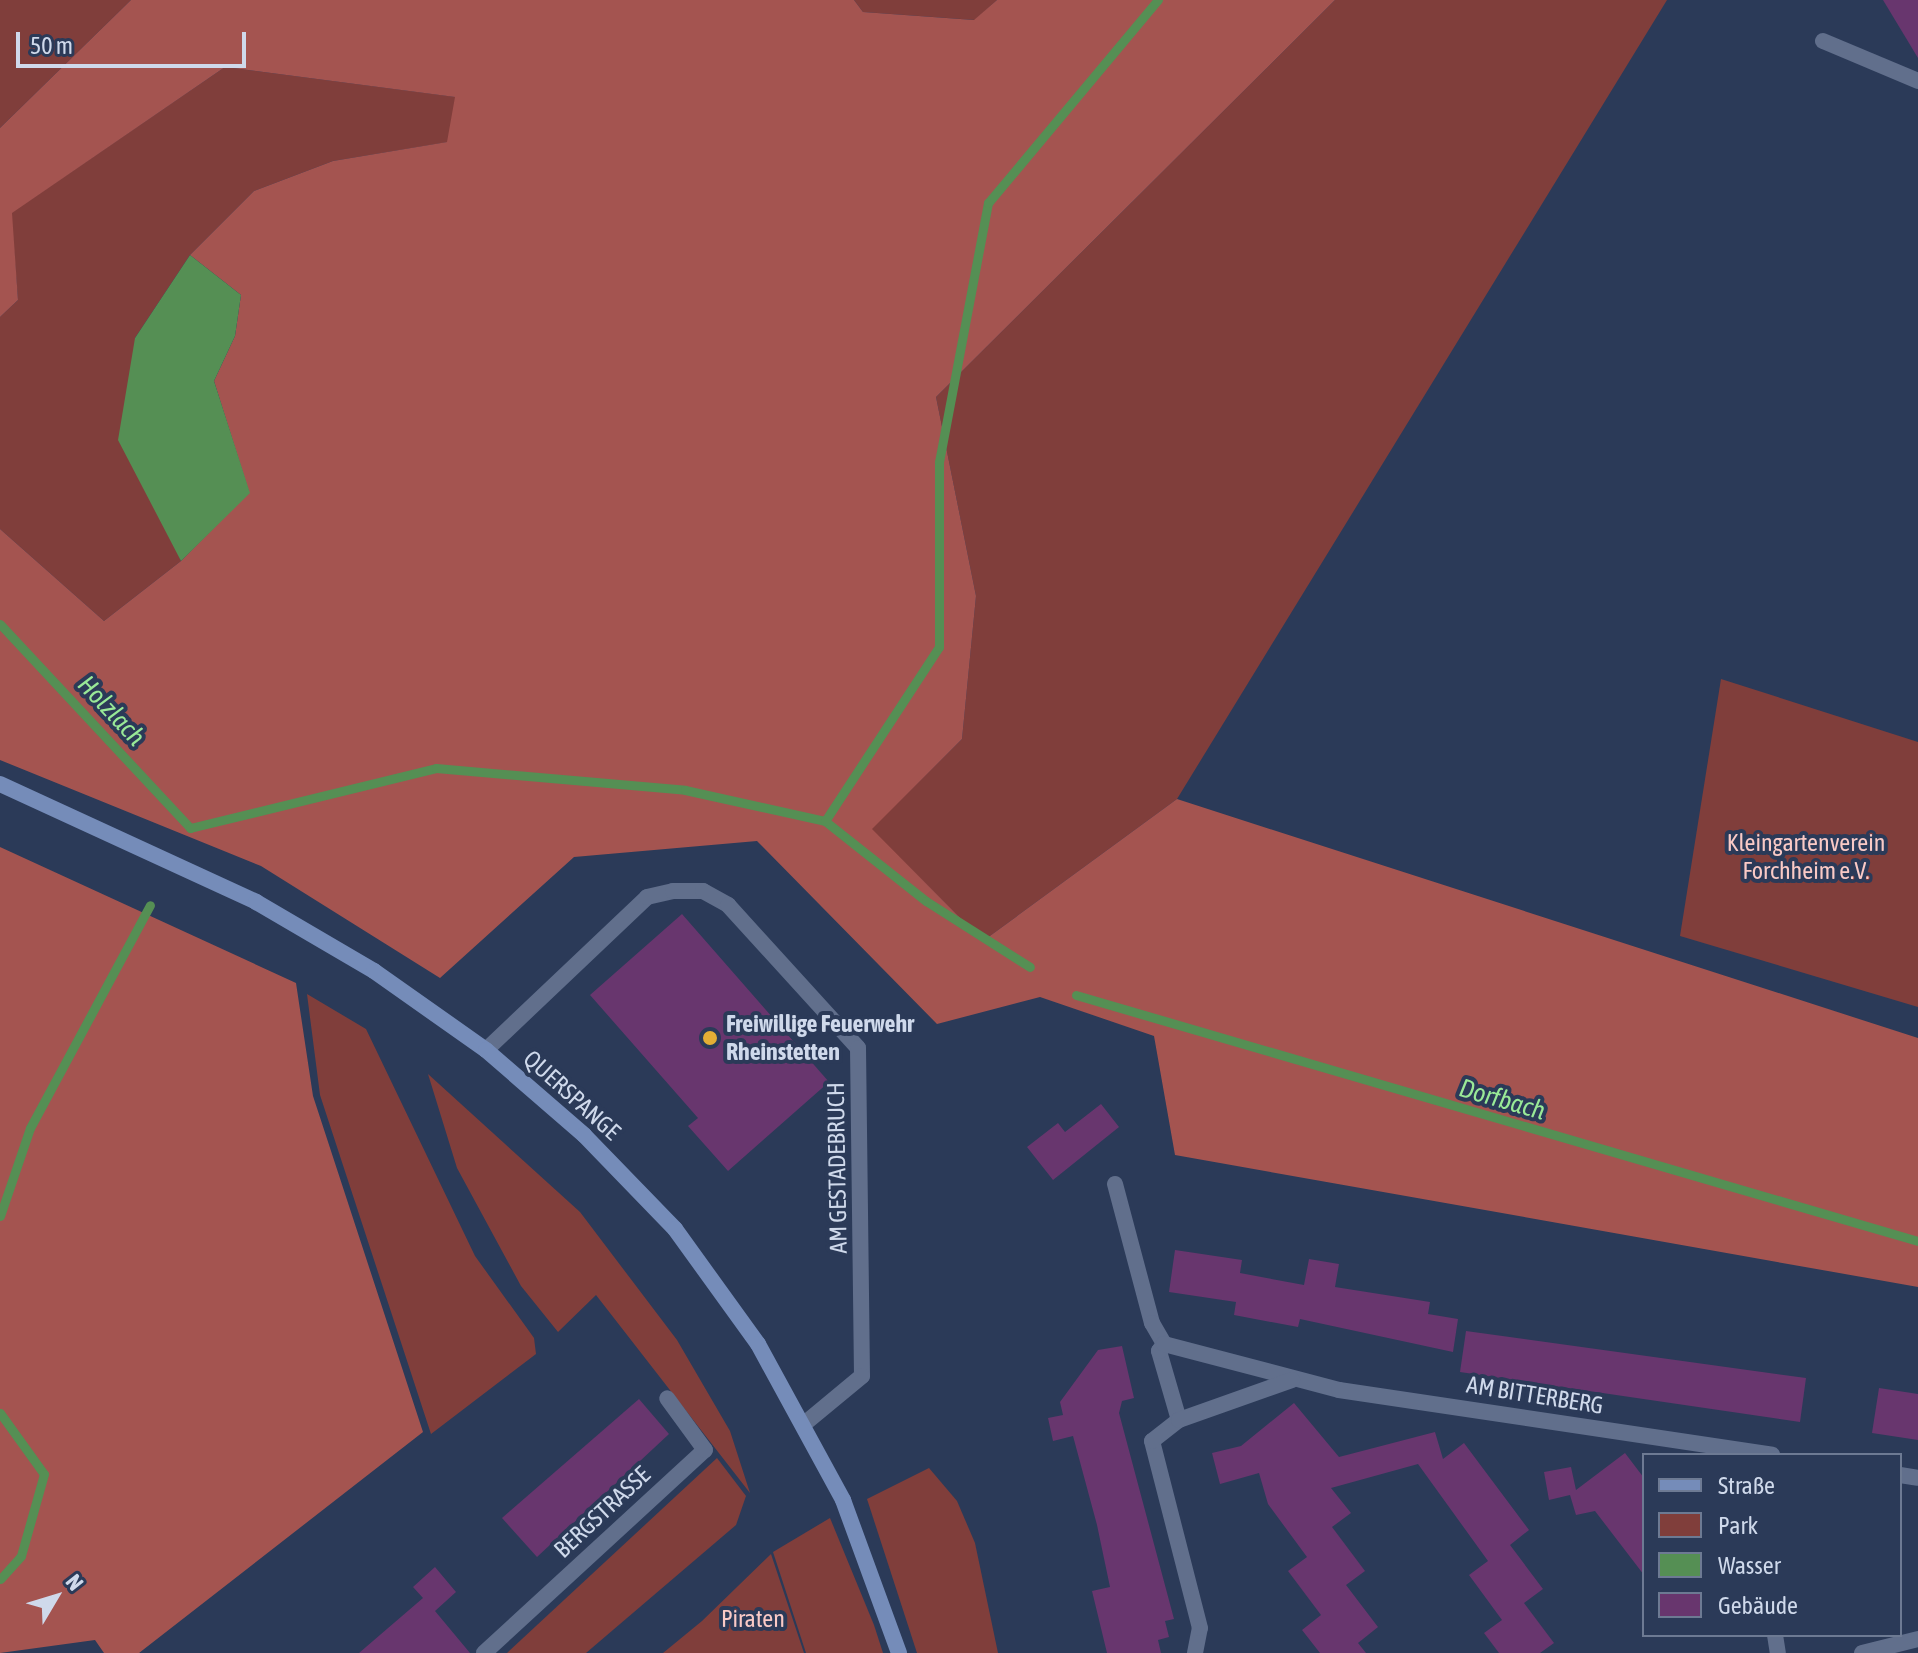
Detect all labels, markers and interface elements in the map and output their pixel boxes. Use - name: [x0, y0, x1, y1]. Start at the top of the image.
- scale bar: [20, 16, 250, 66]
- text: 50 m: [30, 32, 73, 59]
- water label: Holzlach: [71, 669, 151, 753]
- park label: Kleingartenverein Forchheim e.V.: [1727, 829, 1885, 885]
- place label: Freiwillige Feuerwehr Rheinstetten: [726, 1010, 914, 1066]
- marker: Freiwillige Feuerwehr Rheinstetten: [701, 1029, 719, 1047]
- street label: QUERSPANGE: [518, 1044, 626, 1146]
- water label: Dorfbach: [1455, 1073, 1549, 1127]
- street label: AM GESTADEBRUCH: [821, 1082, 853, 1254]
- street label: AM BITTERBERG: [1465, 1370, 1605, 1420]
- legend: [1642, 1453, 1902, 1637]
- street label: BERGSTRASSE: [548, 1460, 656, 1564]
- text: Straße: [1718, 1472, 1775, 1499]
- text: Park: [1718, 1512, 1758, 1539]
- text: Wasser: [1718, 1552, 1781, 1579]
- north arrow: [16, 1557, 96, 1637]
- text: N: [61, 1569, 89, 1595]
- text: Gebäude: [1718, 1592, 1798, 1619]
- park label: Piraten: [721, 1605, 785, 1633]

